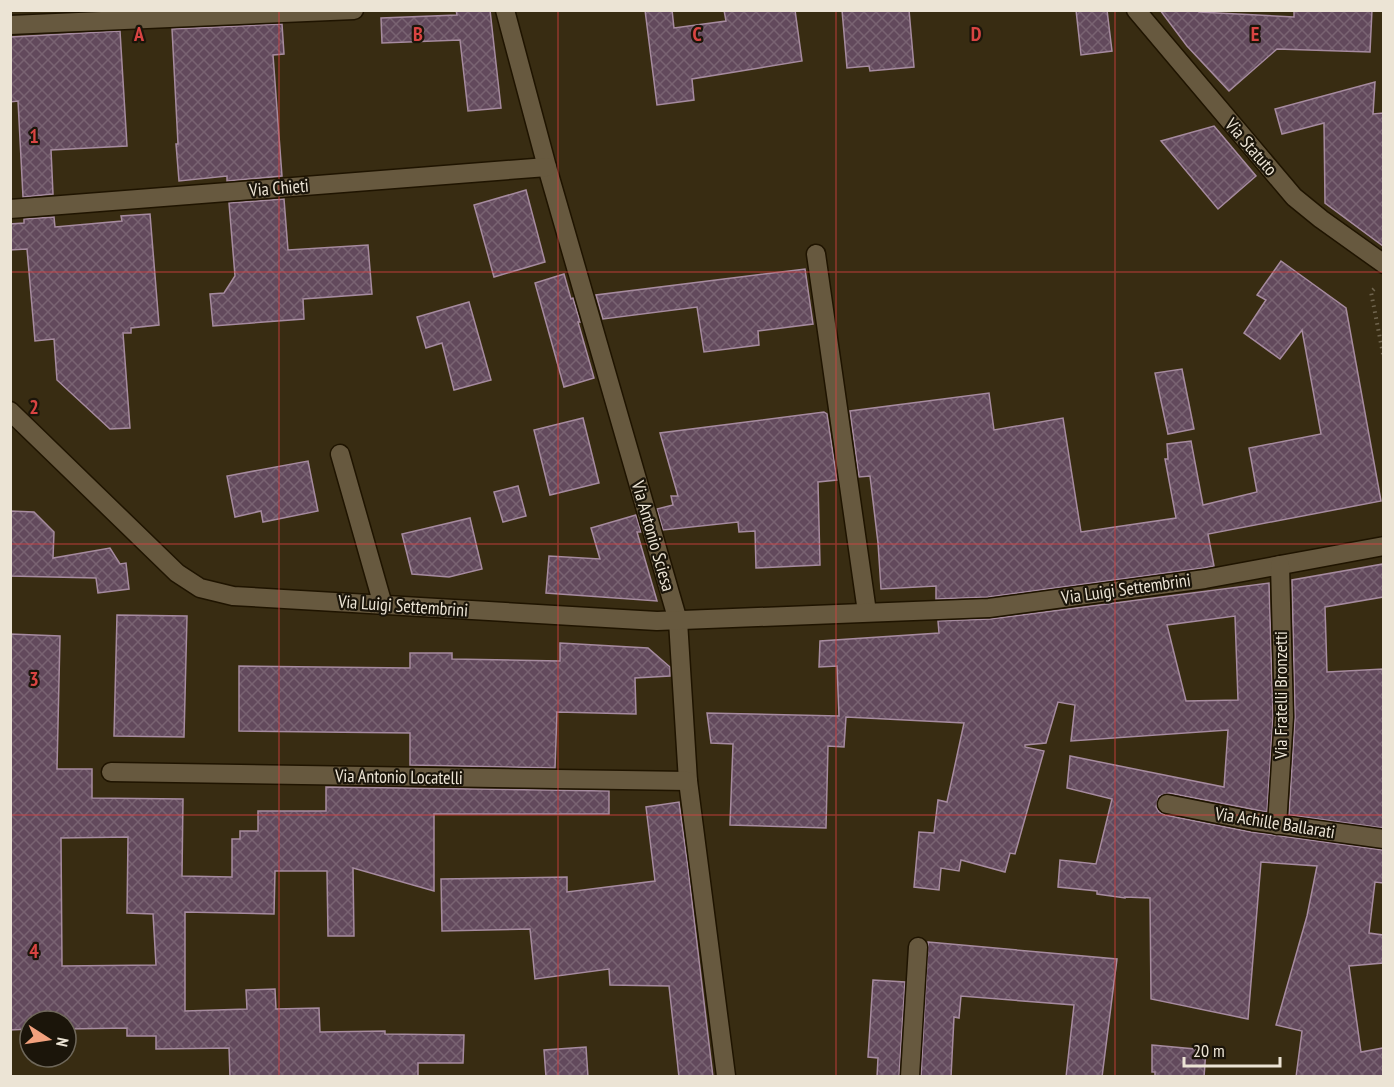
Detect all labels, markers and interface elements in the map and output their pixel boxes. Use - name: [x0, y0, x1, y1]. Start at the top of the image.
- text: A: [133, 21, 145, 47]
- text: B: [413, 21, 423, 47]
- text: C: [692, 21, 702, 47]
- text: D: [971, 21, 982, 47]
- text: E: [1251, 21, 1259, 47]
- street label: Via Statuto: [1220, 113, 1283, 180]
- text: 1: [29, 123, 39, 149]
- street label: Via Chieti: [247, 173, 310, 202]
- text: 2: [29, 394, 39, 420]
- street label: Via Antonio Sciesa: [626, 477, 680, 594]
- street label: Via Luigi Settembrini: [1059, 568, 1192, 609]
- street label: Via Luigi Settembrini: [336, 589, 469, 622]
- street label: Via Fratelli Bronzetti: [1269, 631, 1292, 760]
- text: 3: [29, 666, 39, 692]
- street label: Via Antonio Locatelli: [334, 764, 463, 789]
- street label: Via Achille Ballarati: [1212, 802, 1337, 843]
- text: 4: [29, 938, 39, 964]
- north arrow: [18, 1009, 78, 1069]
- scale bar: [1184, 1030, 1280, 1068]
- text: N: [52, 1036, 73, 1048]
- text: 20 m: [1193, 1039, 1225, 1062]

